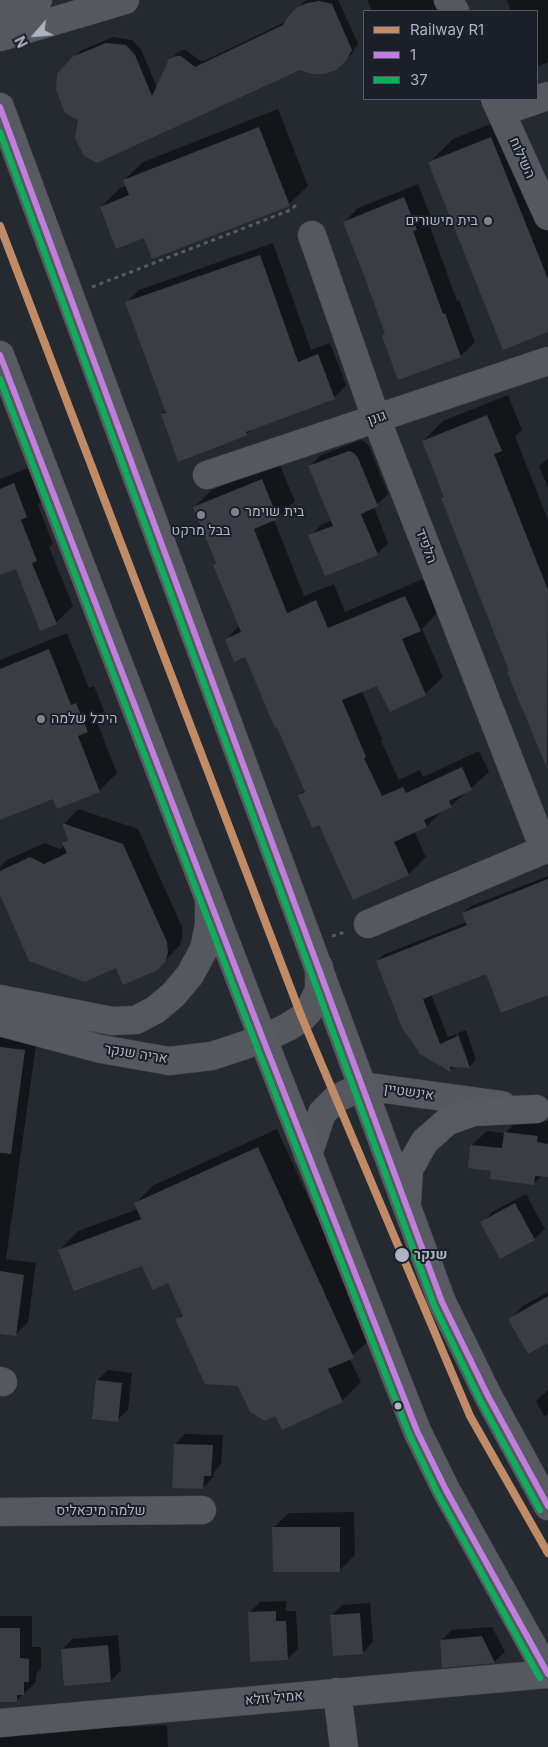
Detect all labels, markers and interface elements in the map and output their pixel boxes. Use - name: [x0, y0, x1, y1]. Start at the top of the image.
- north arrow: [10, 10, 60, 60]
- legend: [363, 10, 538, 100]
- text: Railway R1: [410, 20, 484, 39]
- text: N: [11, 33, 31, 51]
- text: 1: [410, 45, 416, 64]
- text: 37: [410, 70, 428, 89]
- street label: השילוח: [506, 135, 538, 181]
- place label: בית מישורים: [405, 213, 478, 229]
- marker: בית מישורים: [482, 215, 494, 227]
- street label: גונן: [365, 407, 389, 429]
- place label: בית שוימר: [245, 504, 304, 520]
- marker: בית שוימר: [229, 506, 241, 518]
- marker: בבל מרקט: [195, 509, 207, 521]
- place label: בבל מרקט: [172, 523, 230, 539]
- street label: הלפיד: [412, 526, 440, 566]
- place label: היכל שלמה: [51, 711, 118, 727]
- marker: היכל שלמה: [35, 713, 47, 725]
- street label: אריה שנקר: [103, 1041, 169, 1067]
- street label: אינשטיין: [383, 1080, 435, 1104]
- marker: שנקר: [393, 1246, 411, 1264]
- place label: שנקר: [414, 1247, 448, 1263]
- unlabelled marker: [393, 1401, 403, 1411]
- street label: שלמה מיכאליס: [56, 1503, 146, 1519]
- street label: אמיל זולא: [244, 1687, 304, 1709]

